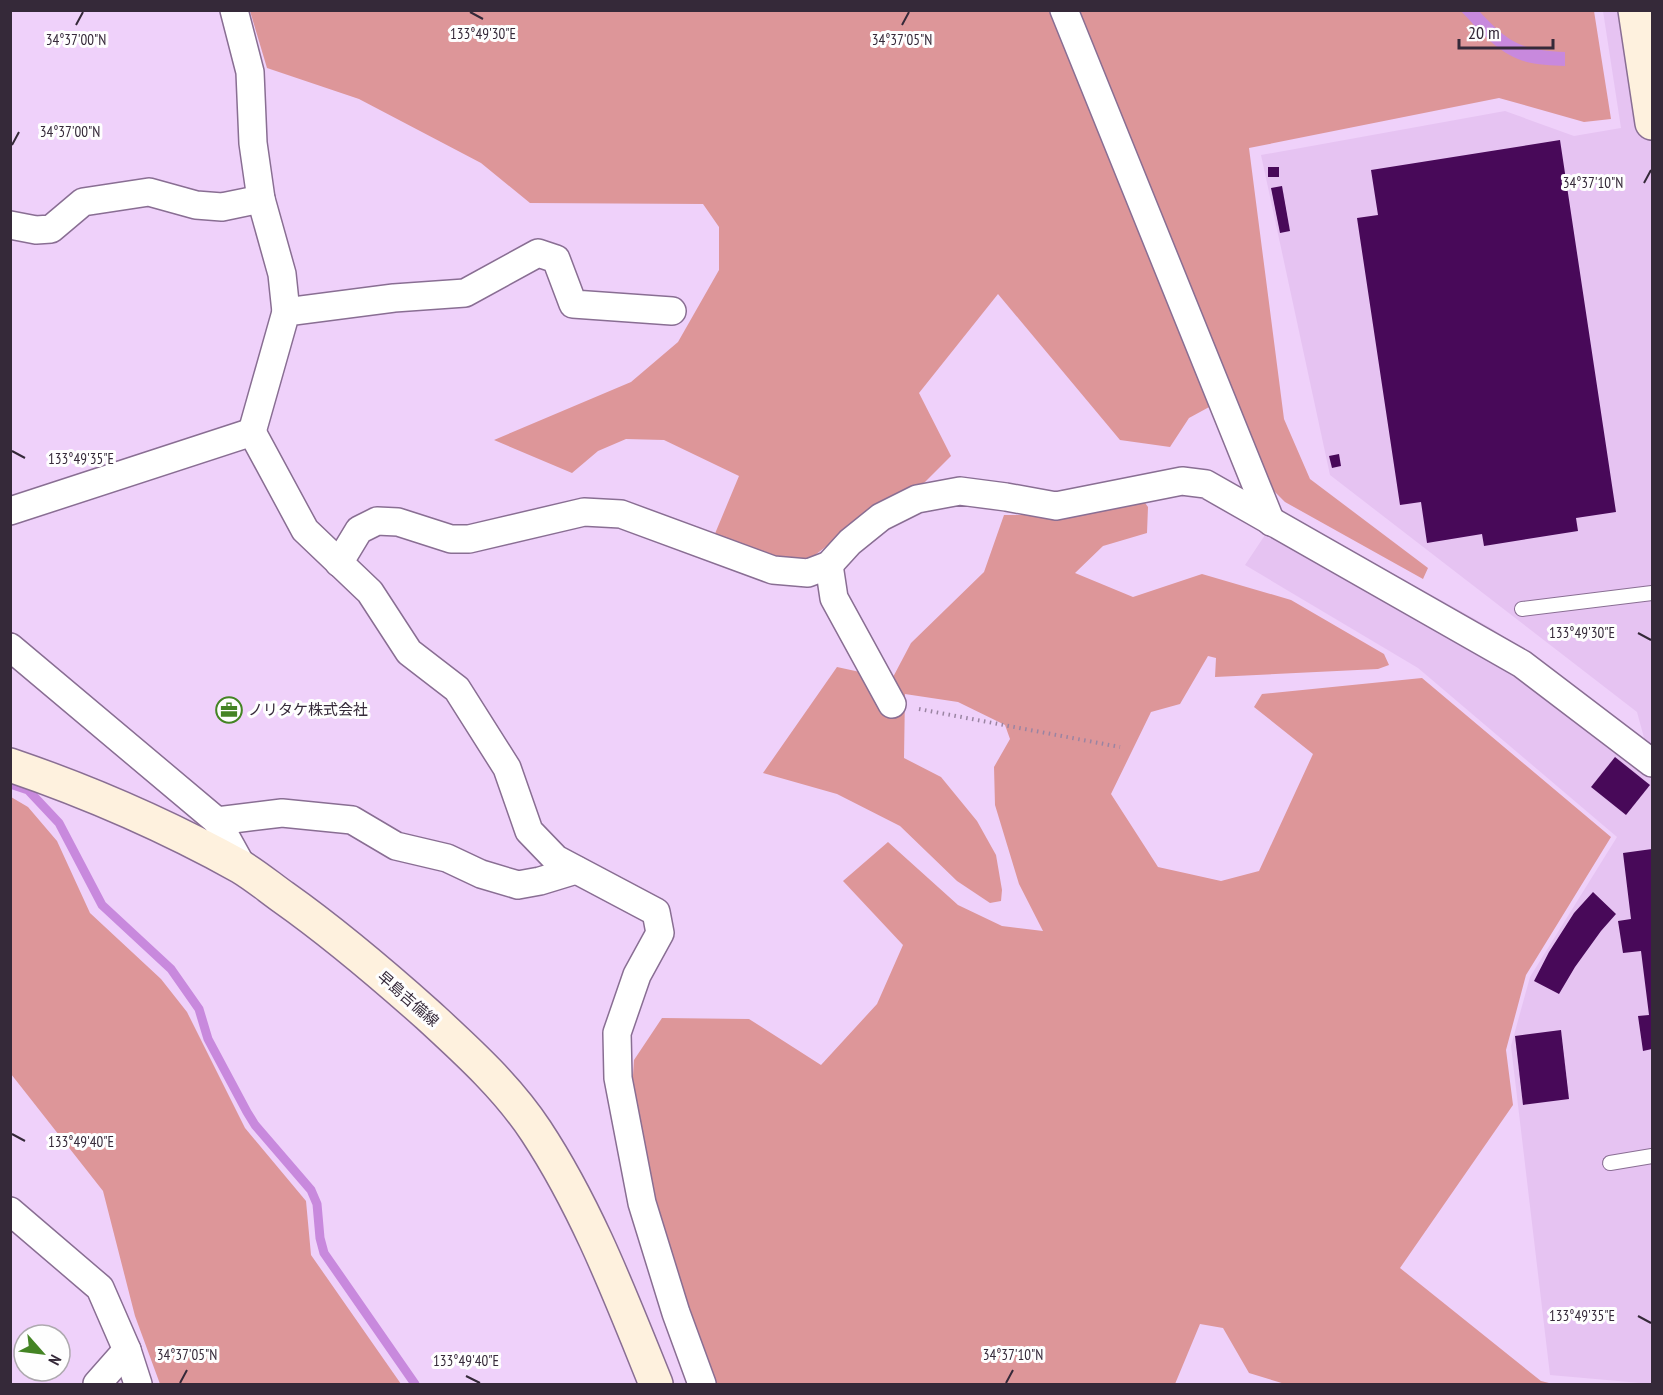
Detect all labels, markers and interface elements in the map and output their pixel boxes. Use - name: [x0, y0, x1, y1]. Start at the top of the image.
- scale bar: [1459, 12, 1554, 50]
- text: 20 m: [1468, 21, 1500, 44]
- text: 133°49'30"E: [450, 24, 516, 43]
- text: 34°37'00"N: [46, 30, 106, 49]
- text: 34°37'05"N: [872, 30, 932, 49]
- text: 34°37'00"N: [40, 122, 100, 141]
- text: 34°37'10"N: [1563, 173, 1623, 192]
- text: 133°49'35"E: [48, 449, 114, 468]
- text: 133°49'30"E: [1549, 623, 1615, 642]
- office icon: ノリタケ株式会社: [214, 695, 244, 725]
- place label: ノリタケ株式会社: [248, 700, 368, 719]
- street label: 早島吉備線: [374, 967, 443, 1030]
- text: 133°49'40"E: [48, 1132, 114, 1151]
- text: 133°49'35"E: [1549, 1306, 1615, 1325]
- north arrow: [12, 1323, 72, 1383]
- text: 34°37'05"N: [157, 1345, 217, 1364]
- text: 34°37'10"N: [983, 1345, 1043, 1364]
- text: 133°49'40"E: [433, 1351, 499, 1370]
- text: N: [44, 1352, 66, 1369]

